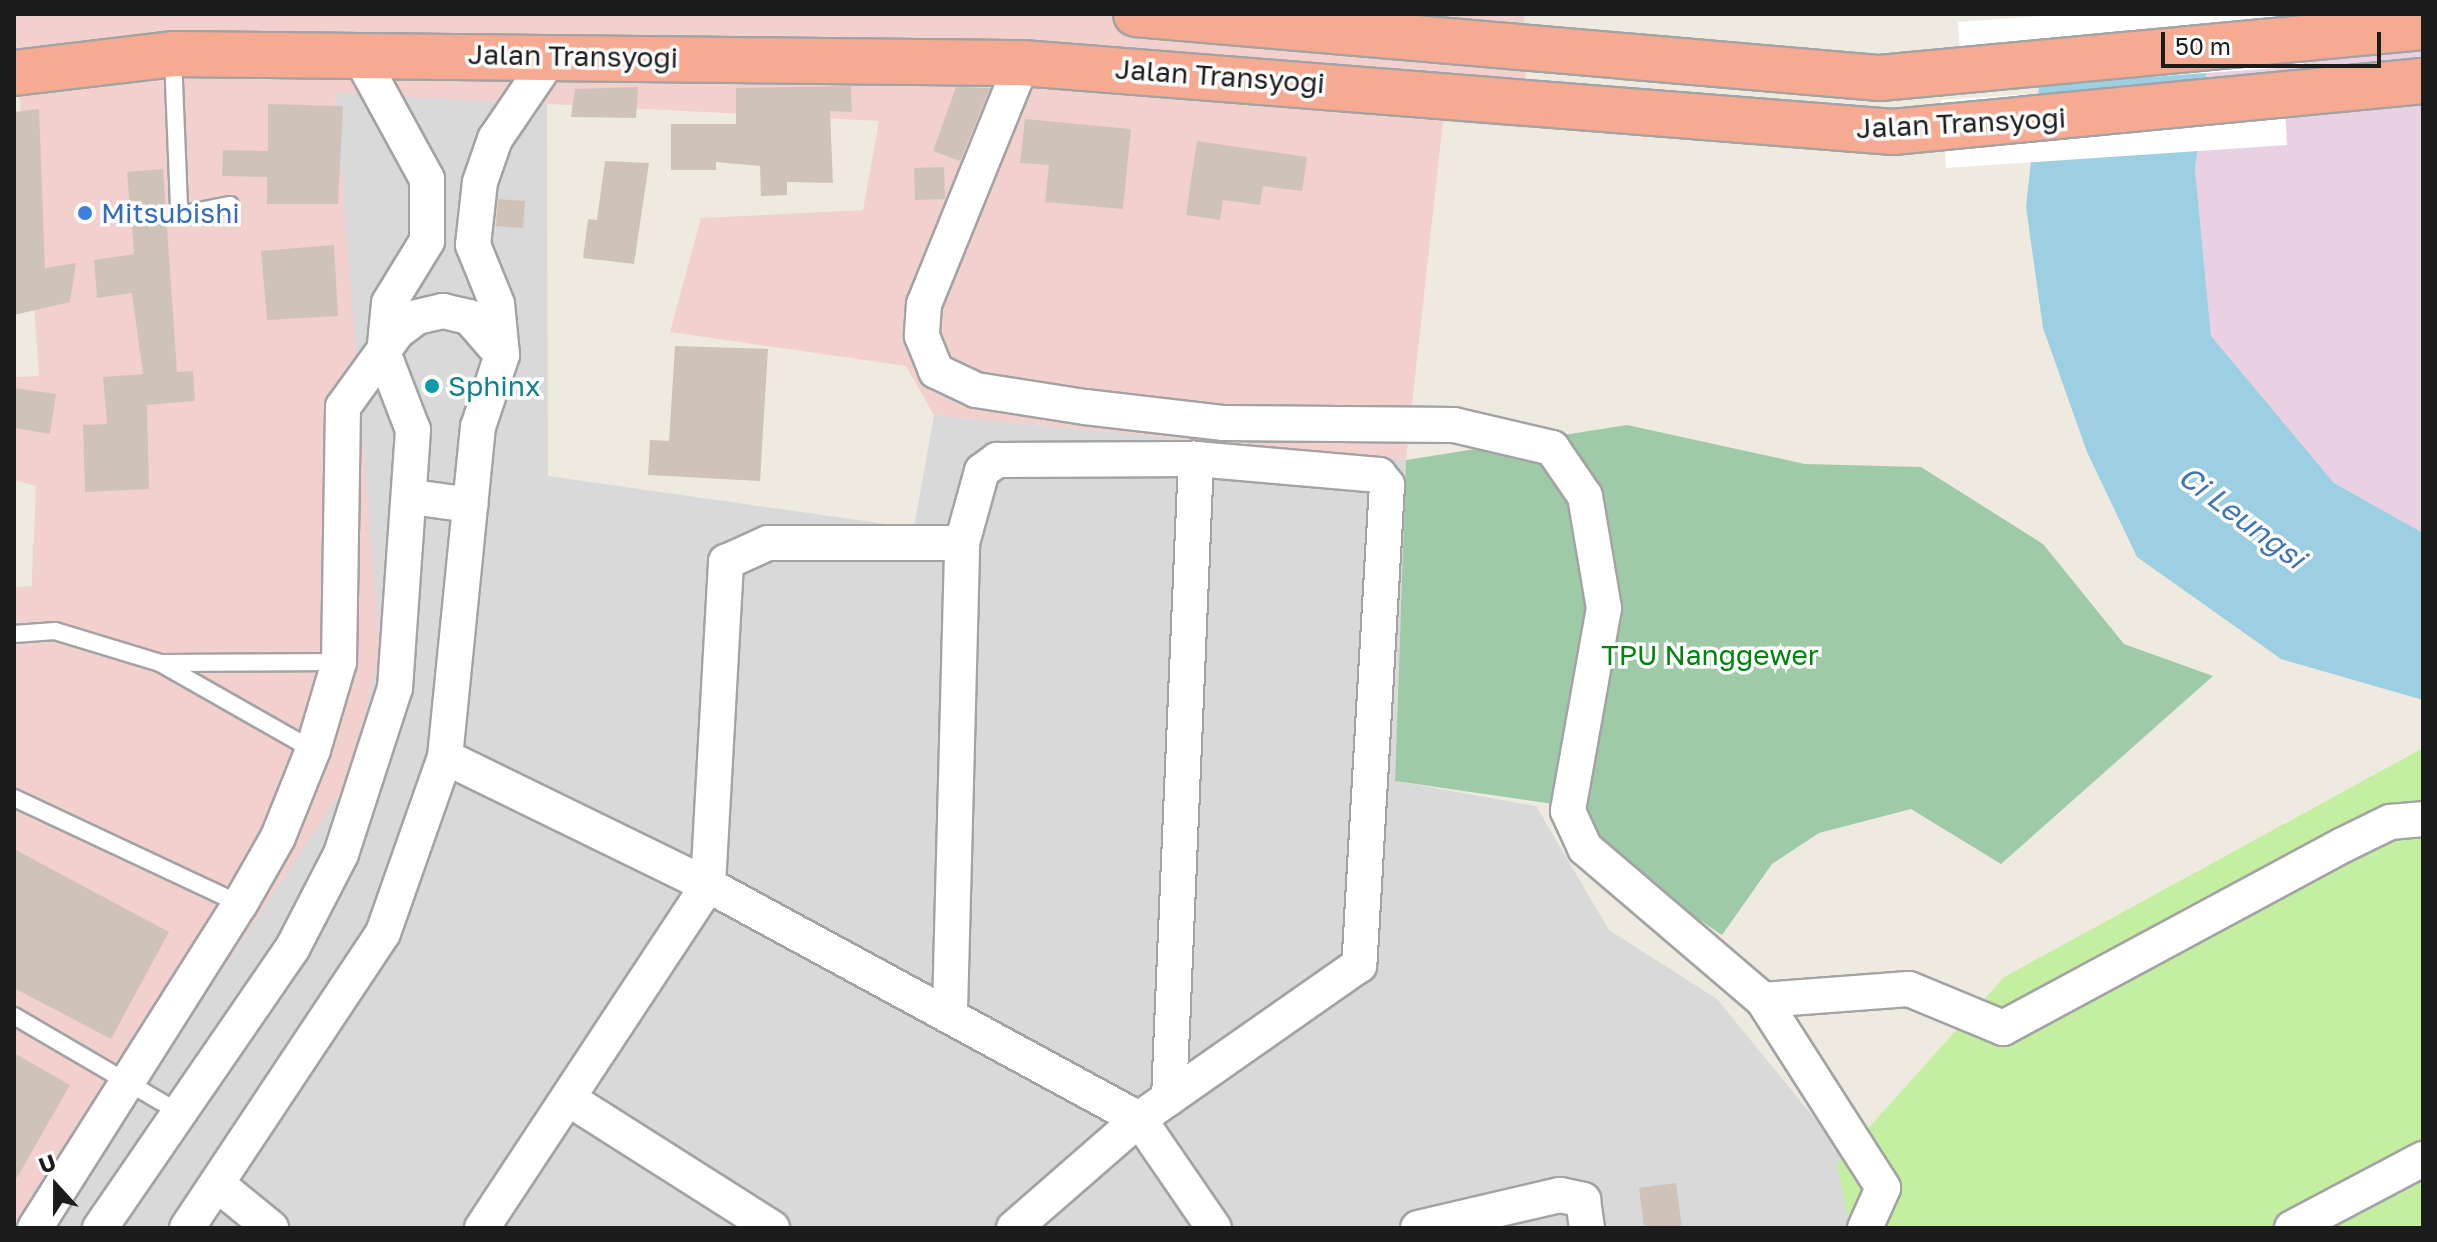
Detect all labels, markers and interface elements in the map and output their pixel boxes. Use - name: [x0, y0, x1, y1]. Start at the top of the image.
- scale bar: [2165, 16, 2385, 66]
- text: 50 m: [2175, 31, 2231, 60]
- street label: Jalan Transyogi: [468, 37, 678, 75]
- street label: Jalan Transyogi: [1114, 52, 1326, 100]
- street label: Jalan Transyogi: [1855, 101, 2067, 145]
- place label: Mitsubishi: [101, 196, 240, 230]
- marker: Mitsubishi: [76, 204, 94, 222]
- place label: Sphinx: [448, 369, 540, 403]
- marker: Sphinx: [423, 377, 441, 395]
- water label: Ci Leungsi: [2172, 458, 2312, 576]
- park label: TPU Nanggewer: [1601, 638, 1819, 672]
- north arrow: [16, 1146, 96, 1226]
- text: U: [35, 1148, 60, 1179]

